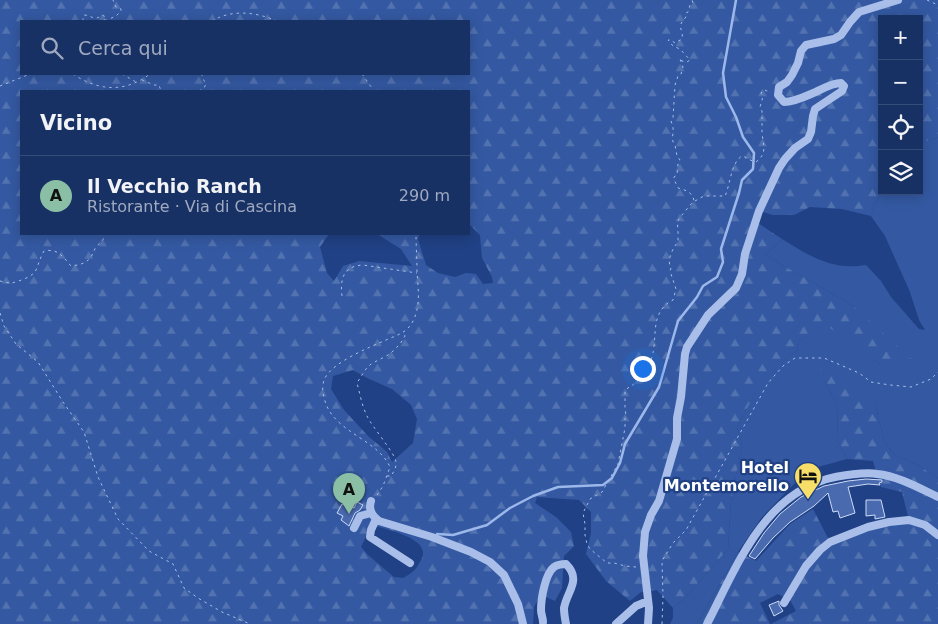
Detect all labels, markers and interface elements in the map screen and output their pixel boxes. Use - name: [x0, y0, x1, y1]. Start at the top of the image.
- map controls: [878, 15, 923, 195]
- button: +: [878, 15, 923, 60]
- search box: [20, 20, 470, 75]
- icon: search: [38, 34, 66, 62]
- text: Cerca qui: [78, 37, 168, 59]
- button: −: [878, 60, 923, 105]
- button: locate: [878, 105, 923, 150]
- text: Vicino: [40, 111, 112, 135]
- button: layers: [878, 150, 923, 195]
- text: Il Vecchio Ranch: [87, 175, 262, 197]
- text: A: [50, 186, 62, 205]
- text: 290 m: [399, 186, 450, 205]
- text: Ristorante · Via di Cascina: [87, 197, 297, 216]
- your location: [630, 356, 656, 382]
- place label: Hotel Montemorello: [664, 458, 789, 495]
- hotel icon: Hotel Montemorello: [793, 461, 823, 500]
- pin: A: [333, 473, 365, 514]

